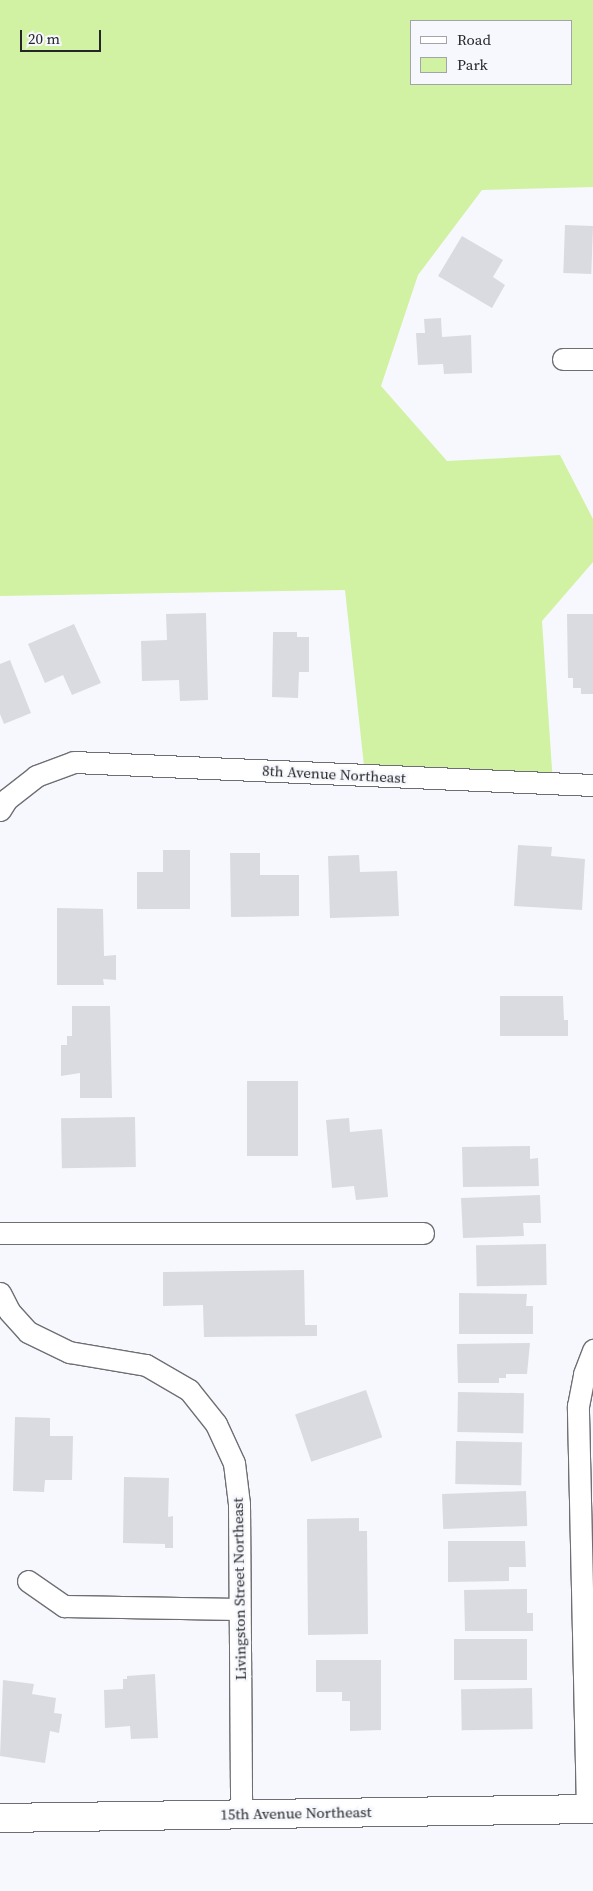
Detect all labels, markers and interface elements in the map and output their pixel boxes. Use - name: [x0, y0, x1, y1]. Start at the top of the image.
- scale bar: [22, 20, 104, 52]
- legend: [410, 20, 573, 85]
- text: 20 m: [28, 28, 60, 49]
- text: Road: [457, 29, 491, 50]
- text: Park: [457, 54, 488, 75]
- street label: 8th Avenue Northeast: [262, 761, 406, 787]
- street label: Livingston Street Northeast: [228, 1498, 250, 1680]
- street label: 15th Avenue Northeast: [220, 1803, 372, 1823]

